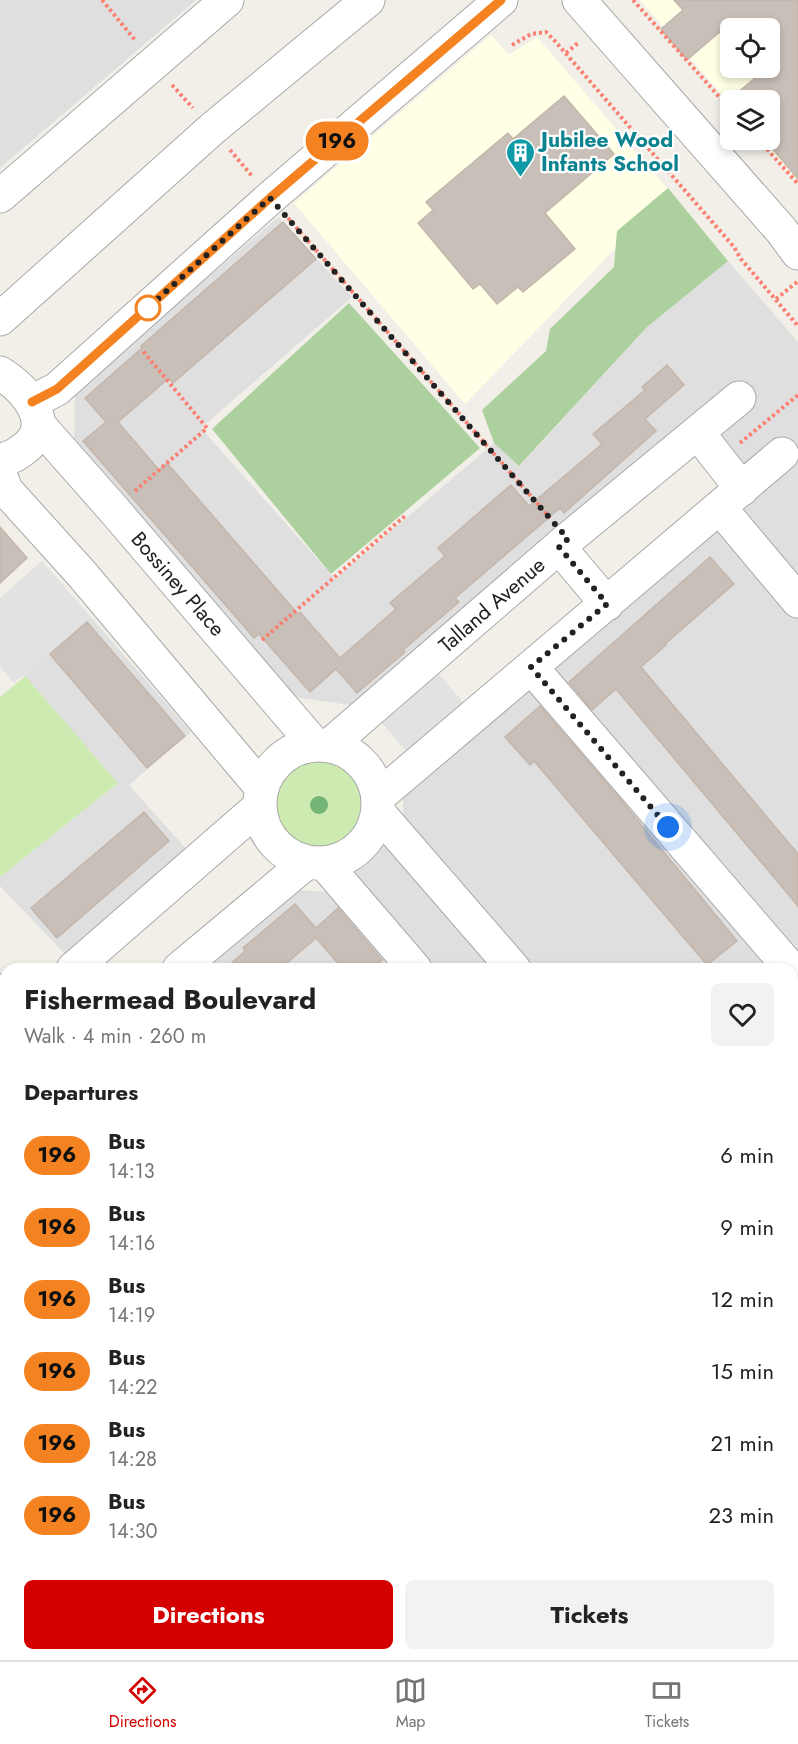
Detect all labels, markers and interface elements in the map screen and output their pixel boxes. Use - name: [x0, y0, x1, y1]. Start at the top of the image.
- map controls: [720, 18, 780, 150]
- button: locate: [720, 18, 780, 78]
- button: layers: [720, 90, 780, 150]
- line badge: 196: [302, 122, 372, 160]
- place label: Jubilee Wood Infants School: [537, 125, 679, 179]
- text: 196: [318, 126, 356, 156]
- building icon: Jubilee Wood Infants School: [504, 136, 536, 178]
- unlabelled marker: [135, 295, 161, 321]
- street label: Bossiney Place: [124, 525, 232, 643]
- street label: Talland Avenue: [432, 550, 552, 660]
- your location: [653, 812, 683, 842]
- text: Fishermead Boulevard: [24, 979, 316, 1020]
- button: heart: [711, 983, 774, 1046]
- text: Walk · 4 min · 260 m: [24, 1022, 206, 1051]
- text: Departures: [24, 1076, 138, 1108]
- text: Bus: [108, 1125, 145, 1157]
- text: 6 min: [720, 1139, 774, 1171]
- text: 196: [38, 1140, 76, 1170]
- text: 14:13: [108, 1157, 155, 1186]
- text: Bus: [108, 1197, 145, 1229]
- text: 9 min: [720, 1211, 774, 1243]
- text: 196: [38, 1212, 76, 1242]
- text: 14:16: [108, 1229, 155, 1258]
- text: Bus: [108, 1269, 145, 1301]
- text: 12 min: [711, 1283, 774, 1315]
- text: 196: [38, 1284, 76, 1314]
- text: 14:19: [108, 1301, 155, 1330]
- text: Bus: [108, 1341, 145, 1373]
- text: 15 min: [711, 1355, 774, 1387]
- text: 196: [38, 1356, 76, 1386]
- text: 14:22: [108, 1373, 157, 1402]
- text: Bus: [108, 1413, 145, 1445]
- text: 21 min: [711, 1427, 774, 1459]
- text: 196: [38, 1428, 76, 1458]
- text: 14:28: [108, 1445, 157, 1474]
- text: Bus: [108, 1485, 145, 1517]
- text: 23 min: [708, 1499, 774, 1531]
- text: 196: [38, 1500, 76, 1530]
- text: 14:30: [108, 1517, 158, 1546]
- button: Directions: [24, 1580, 393, 1649]
- button: Tickets: [405, 1580, 774, 1649]
- tab: Directions: [109, 1674, 177, 1733]
- tab: Map: [394, 1674, 427, 1733]
- tab: Tickets: [645, 1674, 689, 1733]

